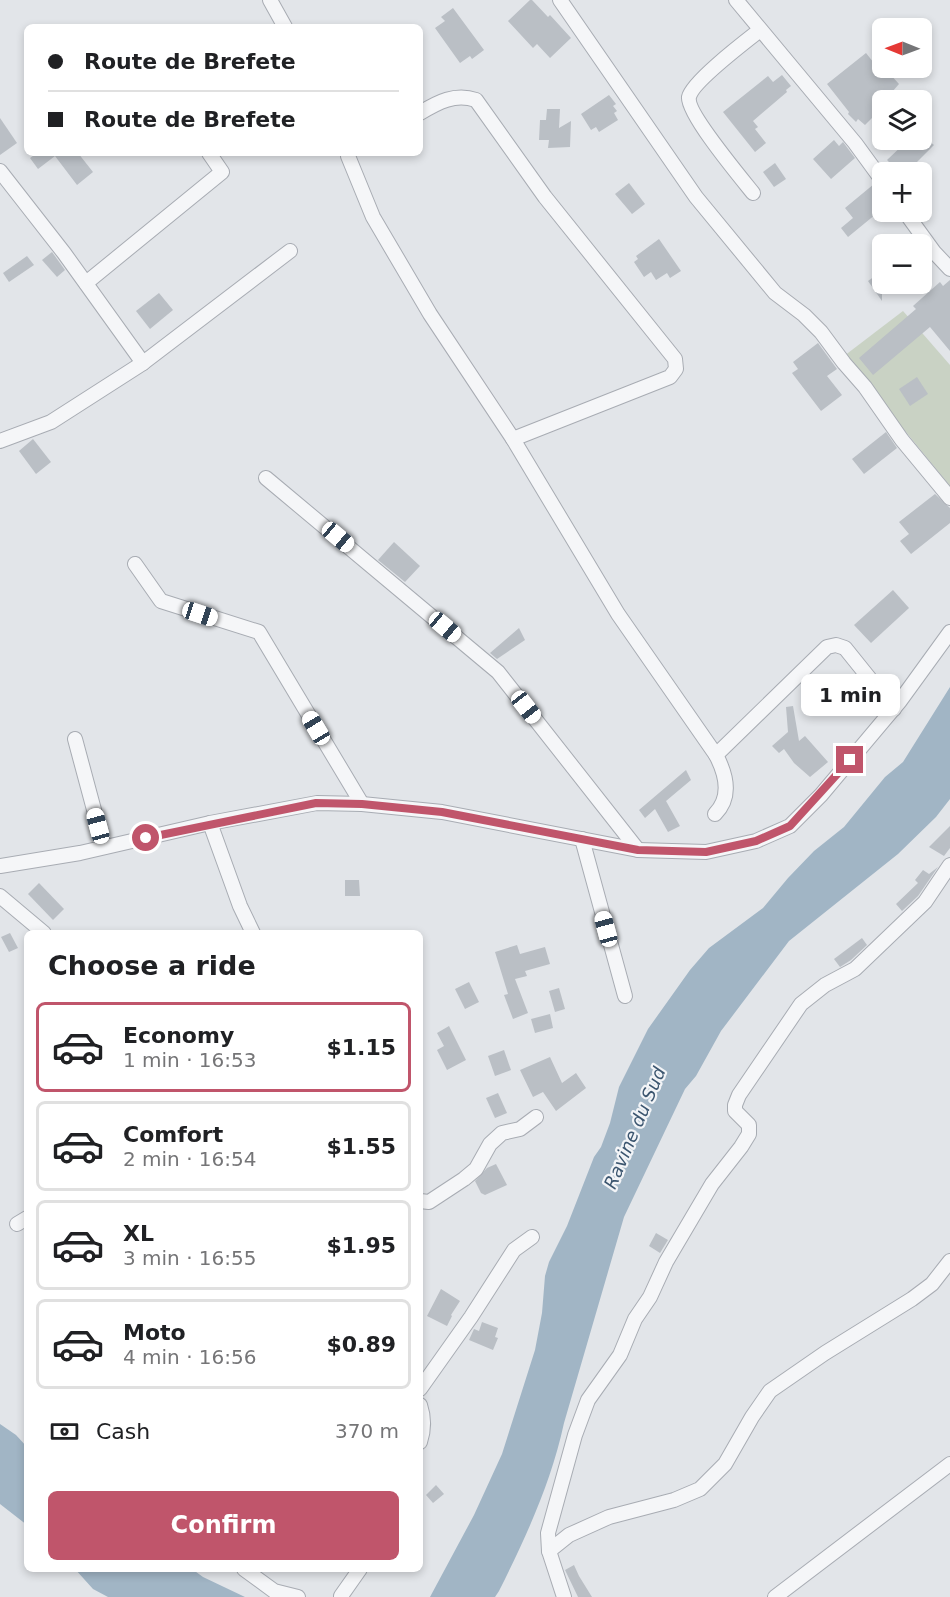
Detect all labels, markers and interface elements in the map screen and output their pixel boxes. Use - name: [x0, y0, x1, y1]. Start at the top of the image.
- north arrow: [872, 18, 932, 78]
- map controls: [872, 18, 932, 294]
- text: Route de Brefete: [84, 49, 296, 74]
- button: layers: [872, 90, 932, 150]
- text: Route de Brefete: [84, 107, 296, 132]
- button: +: [872, 162, 932, 222]
- button: −: [872, 234, 932, 294]
- car: [318, 519, 358, 555]
- car: [180, 600, 220, 628]
- car: [425, 609, 465, 645]
- callout: 1 min: [800, 673, 900, 715]
- text: 1 min: [819, 683, 882, 707]
- car: [508, 687, 544, 727]
- car: [299, 708, 333, 748]
- route end: [836, 746, 863, 773]
- car: [85, 806, 111, 846]
- route start: [132, 824, 159, 851]
- car: [593, 909, 619, 949]
- text: Choose a ride: [48, 950, 256, 981]
- icon: car: [51, 1020, 105, 1074]
- text: Economy: [123, 1023, 234, 1048]
- text: $1.15: [326, 1035, 396, 1060]
- text: 1 min · 16:53: [123, 1048, 257, 1072]
- water label: Ravine du Sud: [599, 1063, 670, 1192]
- icon: car: [51, 1119, 105, 1173]
- text: Comfort: [123, 1122, 223, 1147]
- text: $1.55: [326, 1134, 396, 1159]
- text: 2 min · 16:54: [123, 1147, 257, 1171]
- icon: car: [51, 1218, 105, 1272]
- text: XL: [123, 1221, 154, 1246]
- text: $1.95: [326, 1233, 396, 1258]
- text: 3 min · 16:55: [123, 1246, 257, 1270]
- icon: car: [51, 1317, 105, 1371]
- text: Moto: [123, 1320, 186, 1345]
- text: $0.89: [326, 1332, 396, 1357]
- text: 4 min · 16:56: [123, 1345, 257, 1369]
- icon: cash: [48, 1415, 81, 1448]
- text: Cash: [96, 1419, 150, 1444]
- text: 370 m: [335, 1419, 399, 1443]
- button: Confirm: [48, 1491, 399, 1560]

